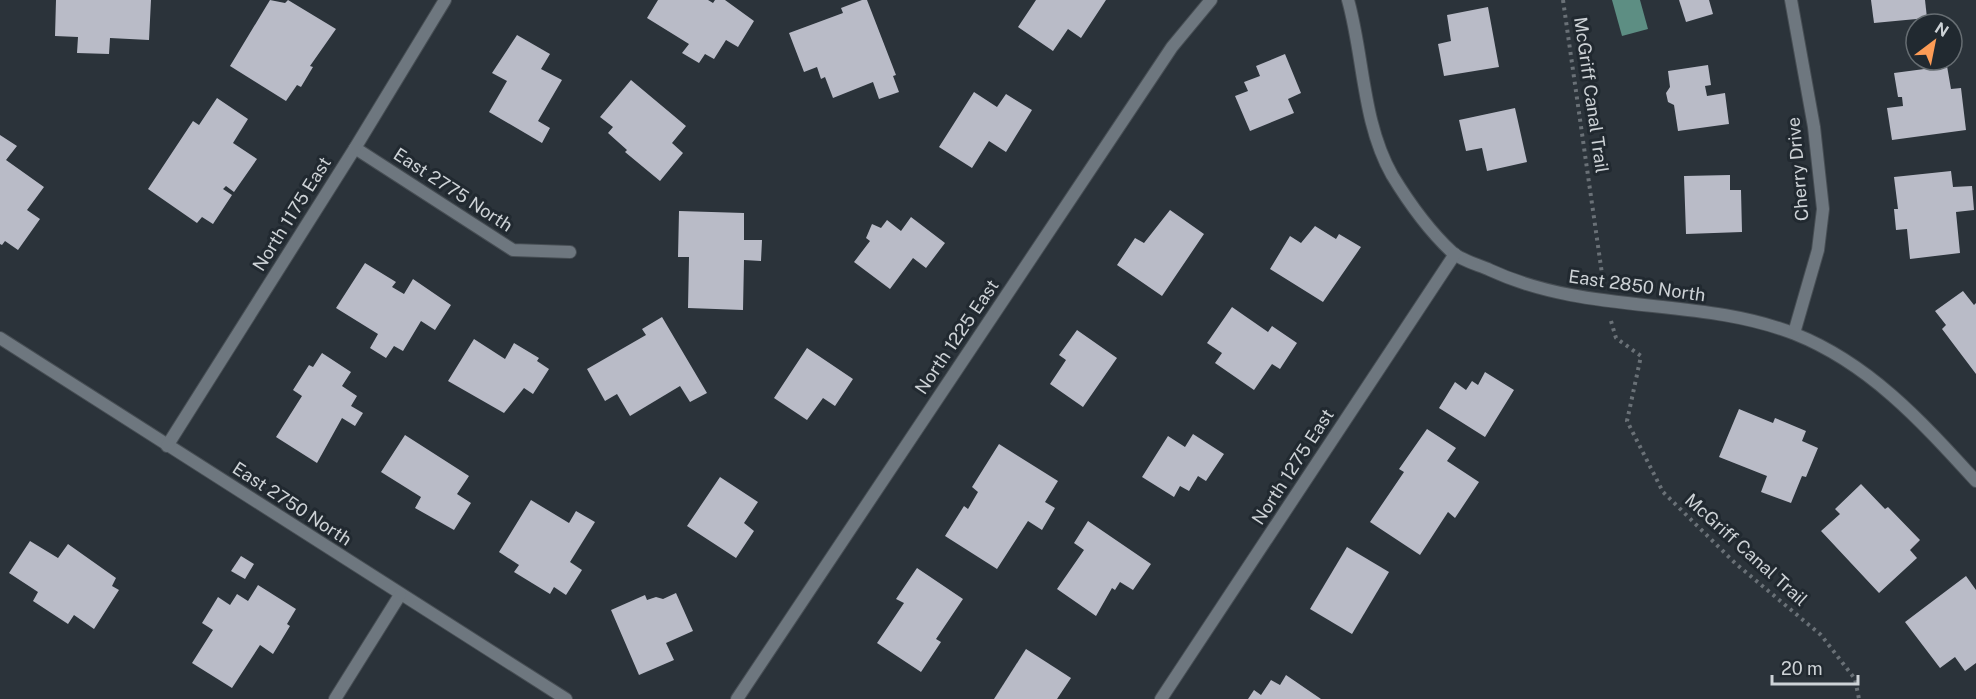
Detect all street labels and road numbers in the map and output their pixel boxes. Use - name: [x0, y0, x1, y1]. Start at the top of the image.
- street label: McGriff Canal Trail: [1570, 15, 1613, 174]
- street label: Cherry Drive: [1782, 116, 1813, 222]
- street label: East 2775 North: [390, 143, 517, 236]
- street label: North 1175 East: [248, 153, 335, 275]
- street label: East 2850 North: [1567, 265, 1707, 306]
- street label: North 1225 East: [911, 275, 1003, 398]
- street label: North 1275 East: [1247, 405, 1338, 529]
- street label: East 2750 North: [229, 457, 356, 550]
- street label: McGriff Canal Trail: [1681, 489, 1812, 610]

